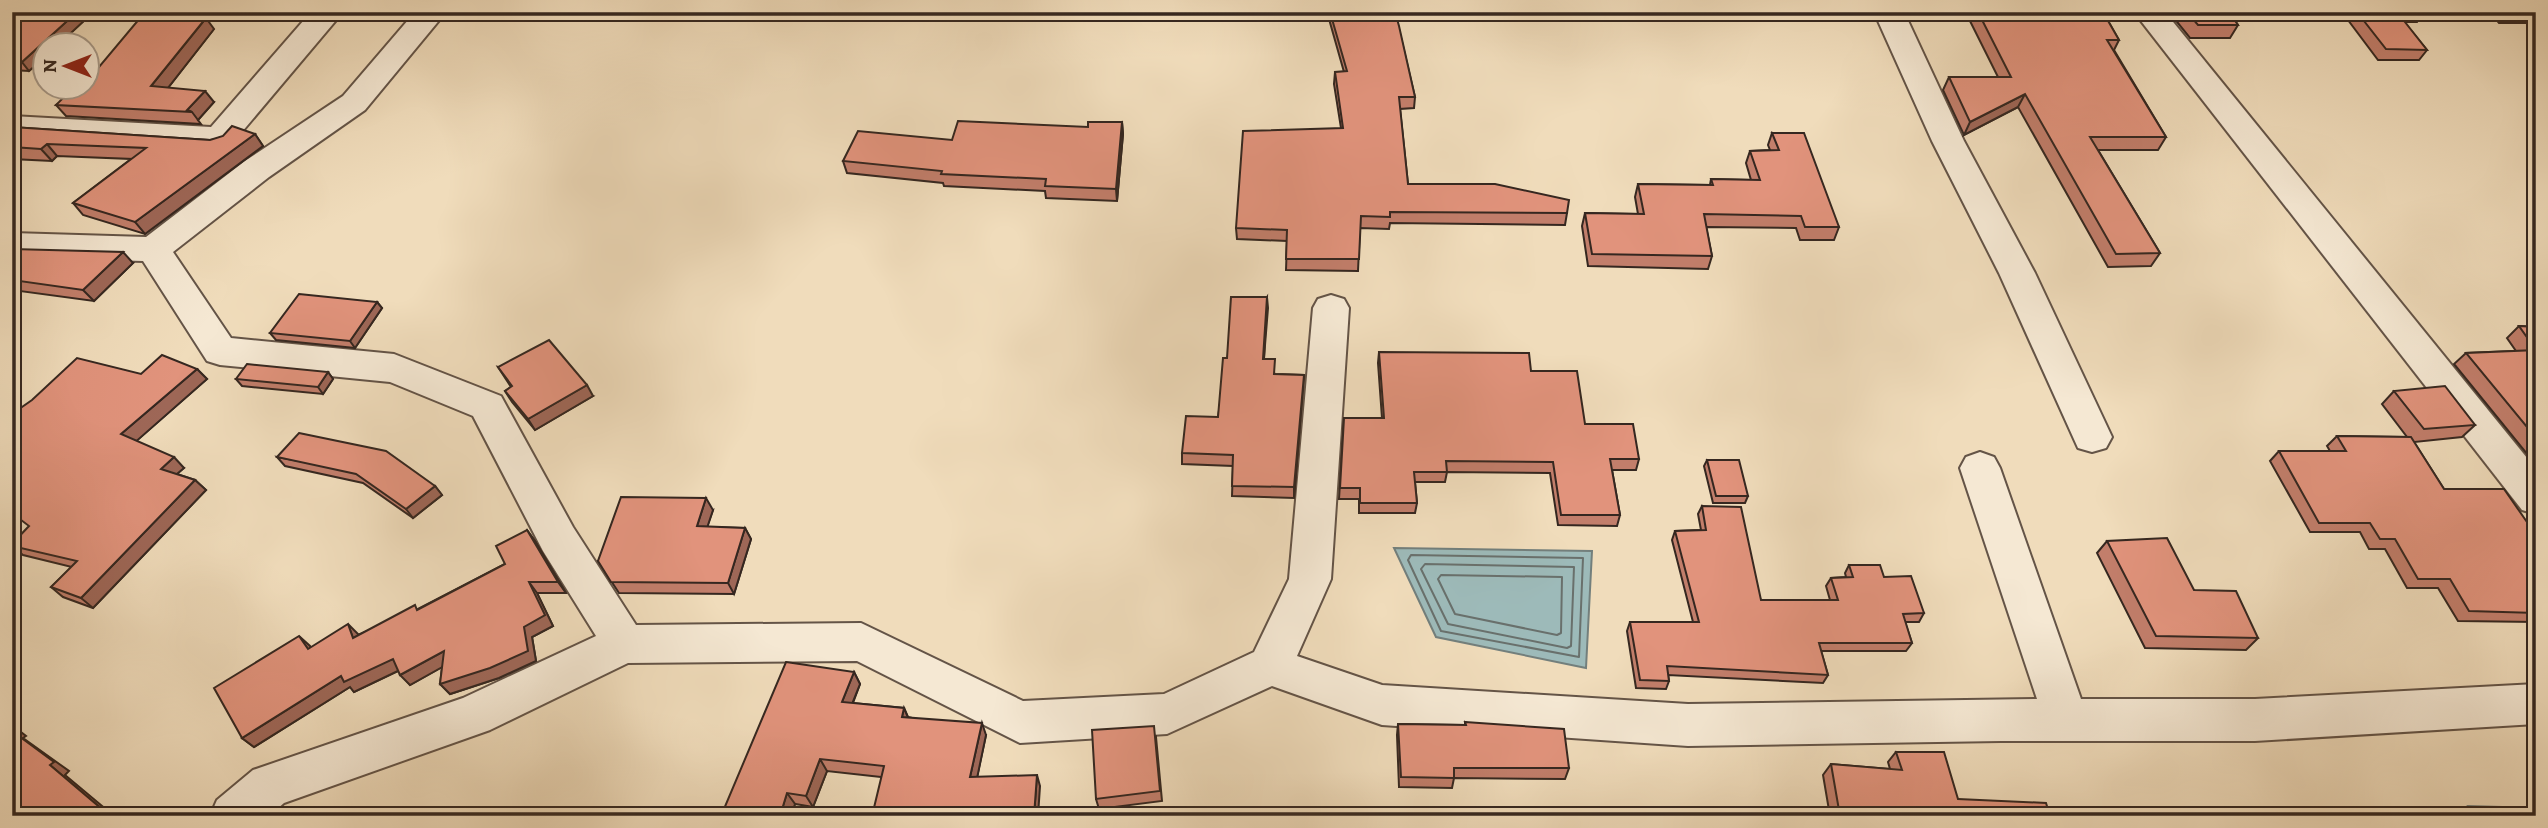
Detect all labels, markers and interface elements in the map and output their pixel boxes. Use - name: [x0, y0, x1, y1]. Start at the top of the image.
- north arrow: [32, 32, 102, 102]
- text: N: [37, 59, 63, 73]

